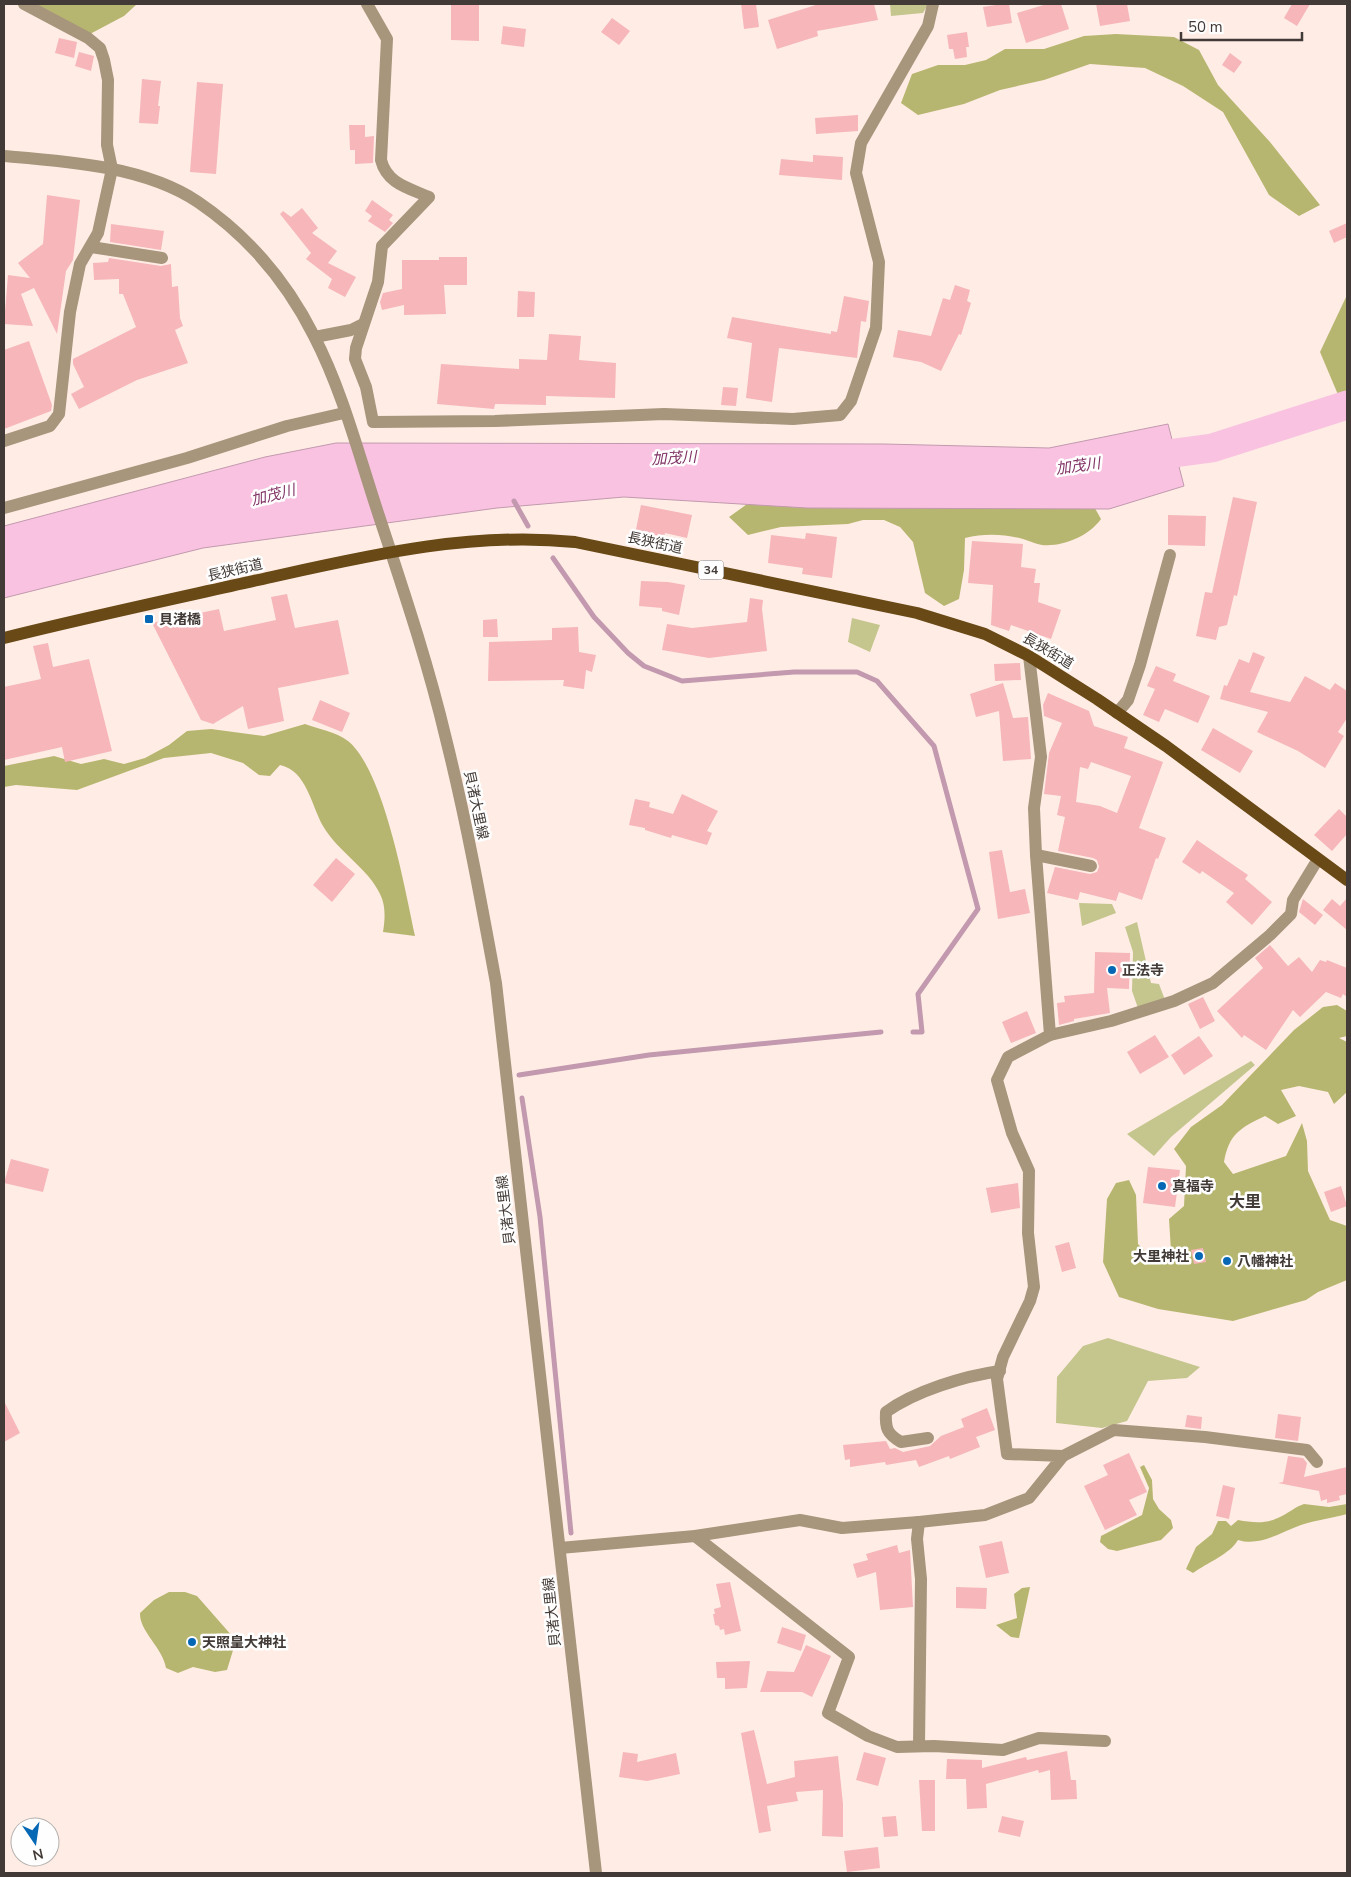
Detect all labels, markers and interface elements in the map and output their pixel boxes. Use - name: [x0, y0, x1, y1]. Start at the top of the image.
- scale bar: [1181, 10, 1302, 42]
- text: 50 m: [1188, 17, 1223, 37]
- water label: 加茂川: [651, 447, 699, 469]
- water label: 加茂川: [1054, 453, 1104, 479]
- water label: 加茂川: [249, 479, 299, 510]
- street label: 長狭街道: [626, 528, 684, 558]
- street label: 長狭街道: [206, 554, 264, 586]
- road number: 34: [698, 560, 724, 580]
- place label: 貝渚橋: [159, 610, 201, 629]
- marker: 貝渚橋: [143, 613, 155, 625]
- street label: 長狭街道: [1019, 628, 1077, 674]
- street label: 貝渚大里線: [459, 769, 493, 841]
- place label: 正法寺: [1122, 961, 1164, 980]
- marker: 正法寺: [1106, 964, 1118, 976]
- street label: 貝渚大里線: [492, 1174, 520, 1246]
- place label: 真福寺: [1172, 1177, 1214, 1196]
- marker: 真福寺: [1156, 1180, 1168, 1192]
- district label: 大里: [1229, 1191, 1261, 1213]
- place label: 大里神社: [1133, 1247, 1189, 1266]
- marker: 大里神社: [1193, 1250, 1205, 1262]
- place label: 八幡神社: [1237, 1252, 1293, 1271]
- marker: 八幡神社: [1221, 1255, 1233, 1267]
- street label: 貝渚大里線: [539, 1576, 565, 1648]
- place label: 天照皇大神社: [202, 1633, 286, 1652]
- marker: 天照皇大神社: [186, 1636, 198, 1648]
- north arrow: [10, 1817, 60, 1867]
- text: N: [31, 1844, 45, 1865]

